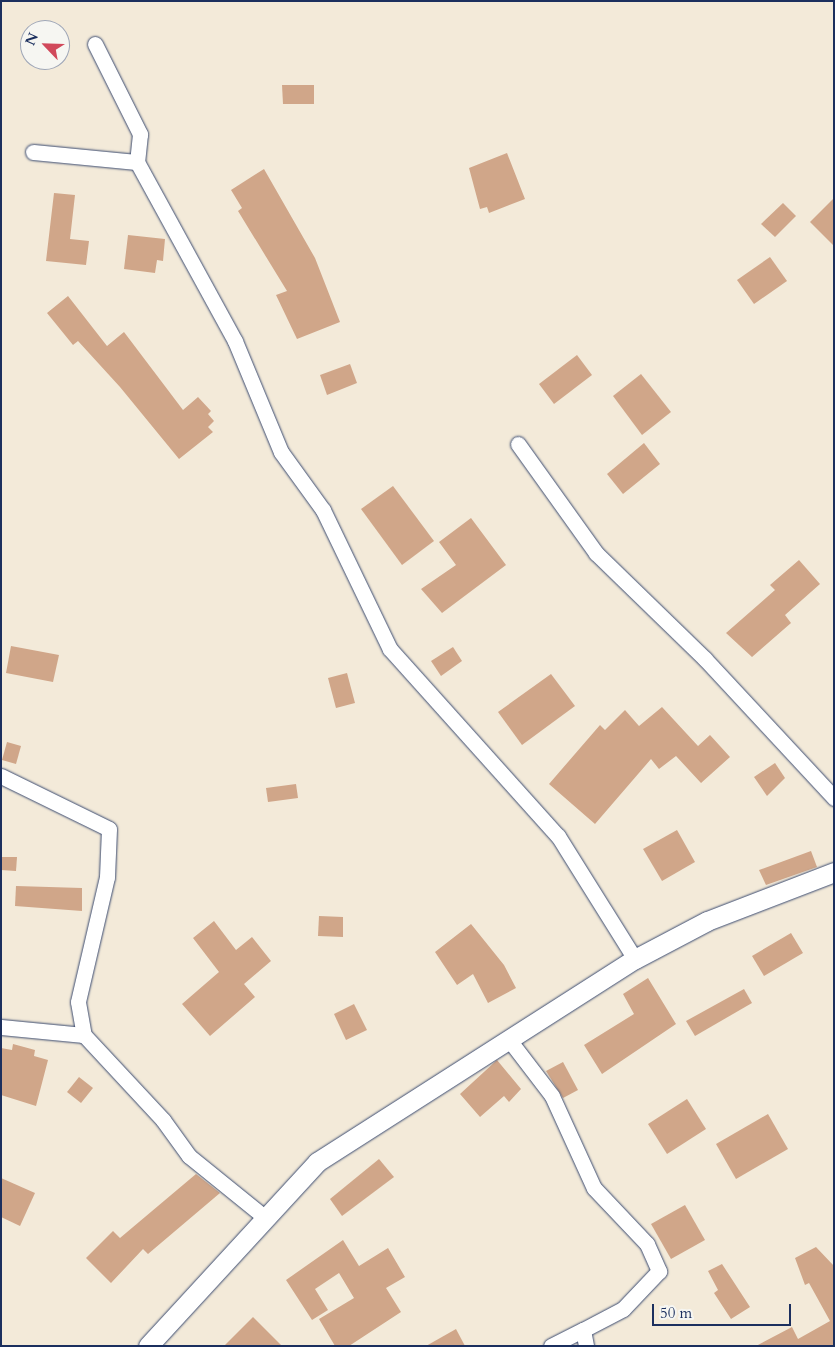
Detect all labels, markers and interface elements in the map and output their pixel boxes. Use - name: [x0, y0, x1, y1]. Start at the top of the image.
- north arrow: [20, 20, 70, 70]
- text: N: [21, 30, 43, 49]
- scale bar: [655, 1294, 794, 1326]
- text: 50 m: [660, 1303, 692, 1323]

